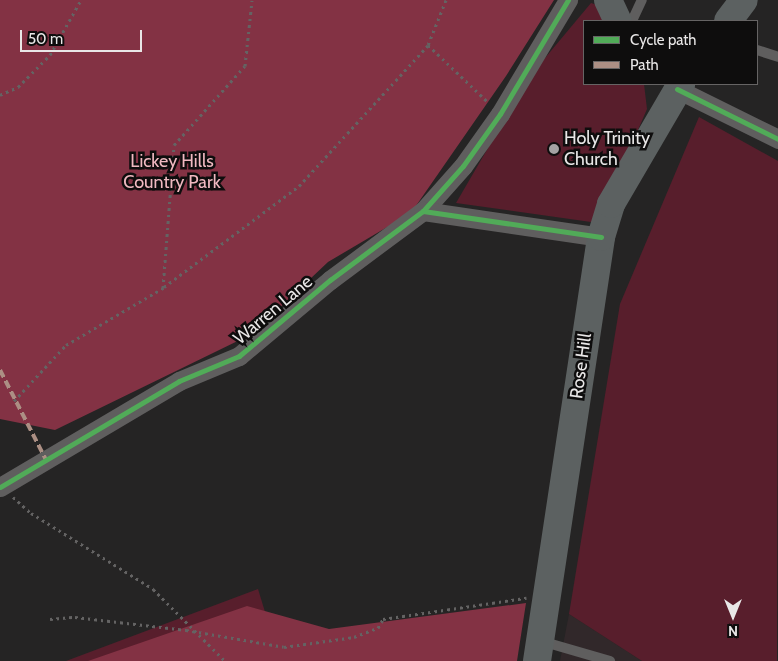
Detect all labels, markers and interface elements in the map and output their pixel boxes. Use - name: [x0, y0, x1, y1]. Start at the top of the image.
- scale bar: [22, 20, 145, 52]
- legend: [583, 20, 758, 85]
- text: 50 m: [28, 30, 63, 48]
- text: Cycle path: [630, 31, 696, 49]
- text: Path: [630, 56, 659, 74]
- place label: Holy Trinity Church: [564, 128, 650, 170]
- marker: Holy Trinity Church: [548, 143, 560, 155]
- park label: Lickey Hills Country Park: [123, 151, 221, 193]
- street label: Warren Lane: [229, 271, 317, 349]
- street label: Rose Hill: [566, 332, 596, 400]
- north arrow: [708, 591, 758, 641]
- text: N: [728, 622, 738, 640]

